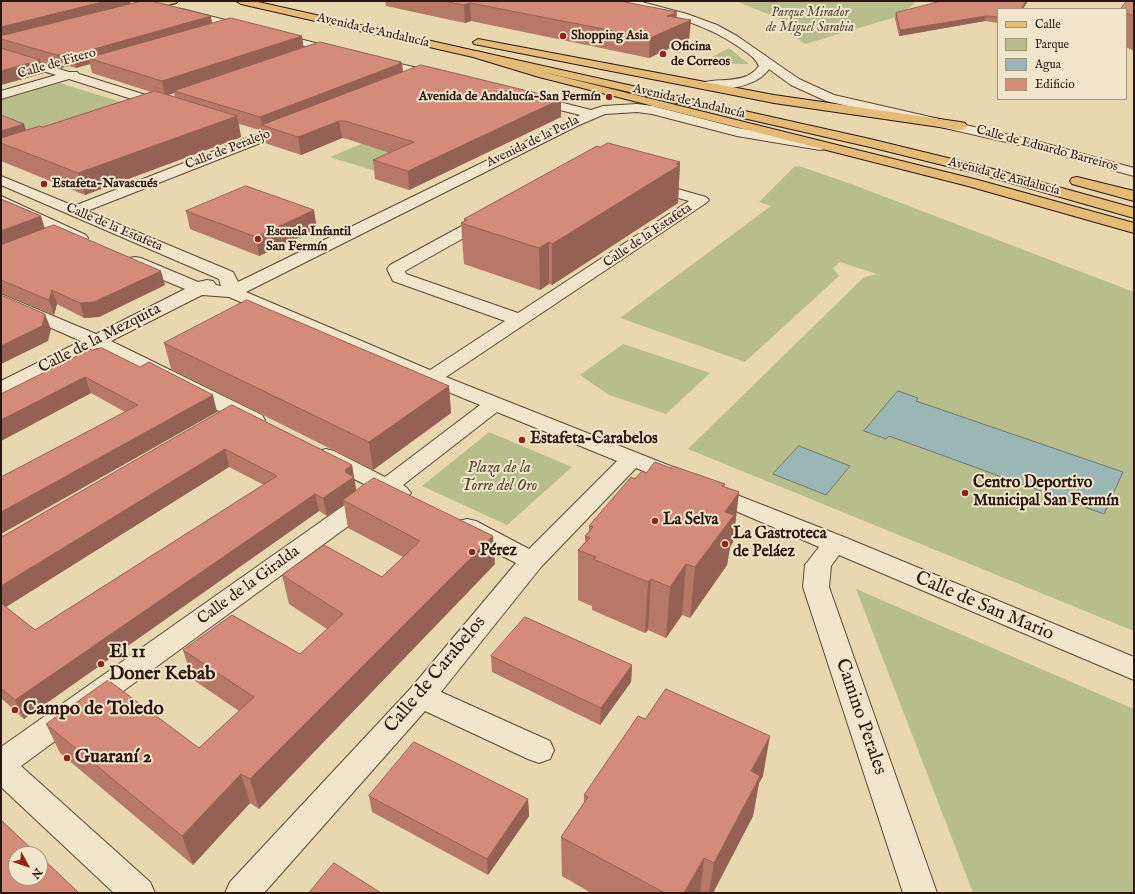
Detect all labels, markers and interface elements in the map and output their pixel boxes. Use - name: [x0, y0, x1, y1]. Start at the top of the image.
- park label: Parque Mirador de Miguel Sarabia: [766, 5, 854, 36]
- legend: [997, 8, 1127, 100]
- street label: Avenida de Andalucía: [315, 10, 431, 52]
- text: Calle: [1035, 17, 1061, 32]
- place label: Shopping Asia: [571, 28, 648, 44]
- marker: Shopping Asia: [558, 31, 568, 41]
- text: Parque: [1035, 37, 1069, 52]
- place label: Oficina de Correos: [671, 39, 730, 70]
- street label: Calle de Fitero: [16, 45, 98, 83]
- marker: Oficina de Correos: [658, 49, 668, 59]
- text: Agua: [1035, 57, 1061, 72]
- text: Edificio: [1035, 77, 1075, 92]
- street label: Avenida de Andalucía: [631, 81, 747, 123]
- place label: Avenida de Andalucía-San Fermín: [419, 89, 601, 105]
- marker: Avenida de Andalucía-San Fermín: [604, 92, 614, 102]
- street label: Avenida de la Perla: [484, 113, 582, 171]
- street label: Calle de Eduardo Barreiros: [975, 123, 1119, 175]
- street label: Calle de Peralejo: [183, 127, 273, 173]
- street label: Avenida de Andalucía: [947, 155, 1061, 199]
- place label: Estafeta-Navascués: [52, 176, 158, 192]
- marker: Estafeta-Navascués: [39, 179, 49, 189]
- street label: Calle de la Estafeta: [64, 201, 164, 255]
- street label: Calle de la Estafeta: [601, 201, 695, 271]
- place label: Escuela Infantil San Fermín: [266, 224, 351, 255]
- marker: Escuela Infantil San Fermín: [253, 234, 263, 244]
- street label: Calle de la Mezquita: [36, 300, 164, 378]
- place label: Estafeta-Carabelos: [530, 430, 658, 450]
- marker: Estafeta-Carabelos: [517, 435, 527, 445]
- park label: Plaza de la Torre del Oro: [461, 459, 537, 497]
- place label: Centro Deportivo Municipal San Fermín: [973, 474, 1119, 512]
- marker: Centro Deportivo Municipal San Fermín: [960, 488, 970, 498]
- place label: La Selva: [663, 511, 718, 531]
- marker: La Selva: [650, 516, 660, 526]
- place label: La Gastroteca de Peláez: [733, 525, 827, 563]
- marker: La Gastroteca de Peláez: [720, 539, 730, 549]
- place label: Pérez: [480, 542, 517, 562]
- street label: Calle de la Giralda: [194, 543, 304, 629]
- marker: Pérez: [467, 547, 477, 557]
- street label: Calle de San Mario: [911, 567, 1057, 647]
- street label: Calle de Carabelos: [380, 612, 492, 738]
- place label: El 11 Doner Kebab: [109, 642, 215, 686]
- street label: Camino Perales: [829, 656, 891, 778]
- marker: El 11 Doner Kebab: [96, 659, 106, 669]
- place label: Campo de Toledo: [23, 699, 164, 721]
- marker: Campo de Toledo: [10, 705, 20, 715]
- place label: Guaraní 2: [75, 747, 152, 769]
- marker: Guaraní 2: [62, 753, 72, 763]
- north arrow: [8, 846, 48, 886]
- text: N: [28, 865, 45, 881]

